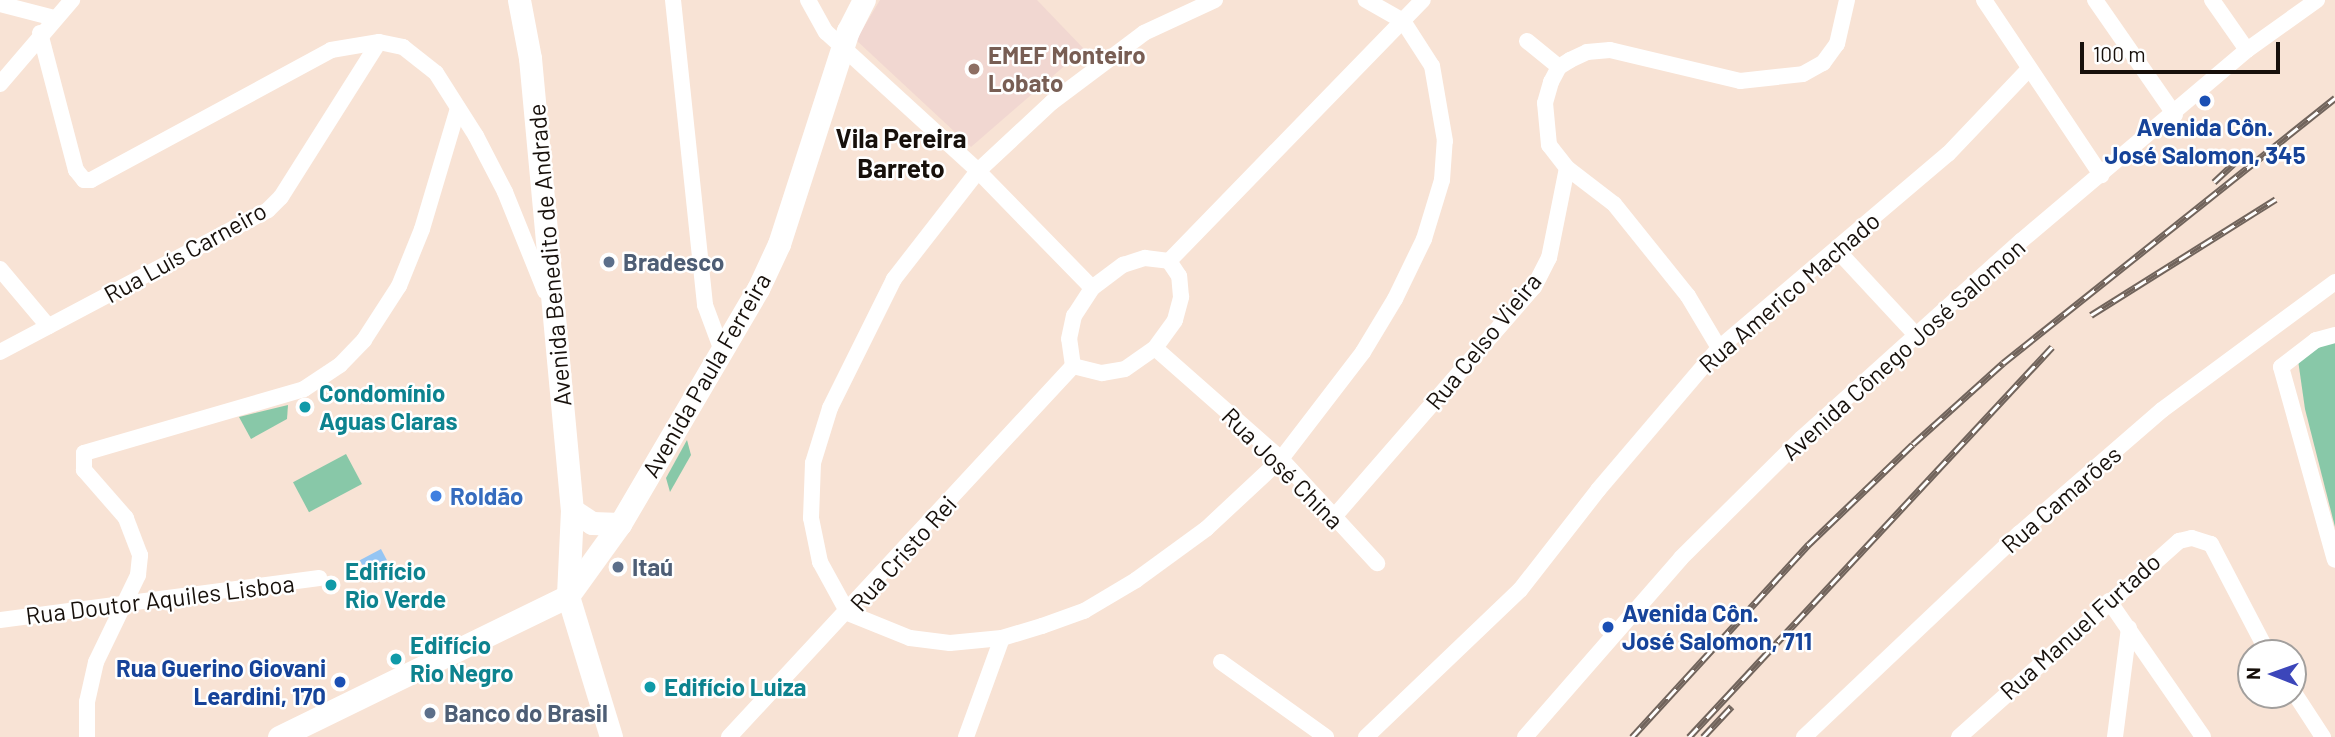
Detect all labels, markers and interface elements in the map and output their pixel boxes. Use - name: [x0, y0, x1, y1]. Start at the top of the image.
- scale bar: [2083, 28, 2282, 72]
- place label: EMEF Monteiro Lobato: [988, 41, 1146, 97]
- text: 100 m: [2093, 41, 2146, 66]
- marker: EMEF Monteiro Lobato: [966, 61, 982, 77]
- marker: Avenida Côn. José Salomon, 345: [2197, 93, 2213, 109]
- street label: Avenida Benedito de Andrade: [521, 102, 577, 408]
- place label: Avenida Côn. José Salomon, 345: [2104, 113, 2306, 169]
- district label: Vila Pereira Barreto: [835, 122, 967, 184]
- street label: Rua Luís Carneiro: [99, 195, 271, 309]
- street label: Rua Americo Machado: [1693, 206, 1885, 378]
- street label: Avenida Cônego José Salomon: [1776, 232, 2030, 466]
- place label: Bradesco: [623, 248, 724, 276]
- marker: Bradesco: [601, 254, 617, 270]
- street label: Rua Celso Vieira: [1419, 267, 1547, 415]
- street label: Avenida Paula Ferreira: [636, 268, 776, 482]
- place label: Condomínio Aguas Claras: [319, 379, 457, 435]
- marker: Condomínio Aguas Claras: [297, 399, 313, 415]
- street label: Rua José China: [1216, 401, 1350, 535]
- street label: Rua Camarões: [1995, 439, 2127, 559]
- place label: Roldão: [450, 482, 523, 510]
- marker: Roldão: [428, 488, 444, 504]
- street label: Rua Cristo Rei: [844, 489, 962, 617]
- street label: Rua Manuel Furtado: [1994, 547, 2166, 705]
- place label: Itaú: [632, 553, 673, 581]
- place label: Edifício Rio Verde: [345, 557, 446, 613]
- marker: Itaú: [610, 559, 626, 575]
- street label: Rua Doutor Aquiles Lisboa: [24, 568, 296, 630]
- marker: Edifício Rio Verde: [323, 577, 339, 593]
- place label: Avenida Côn. José Salomon, 711: [1622, 599, 1812, 655]
- marker: Avenida Côn. José Salomon, 711: [1600, 619, 1616, 635]
- place label: Edifício Rio Negro: [410, 631, 514, 687]
- north arrow: [2237, 639, 2307, 709]
- marker: Edifício Rio Negro: [388, 651, 404, 667]
- place label: Rua Guerino Giovani Leardini, 170: [116, 654, 326, 710]
- text: N: [2241, 667, 2264, 680]
- place label: Edifício Luiza: [664, 673, 807, 701]
- marker: Rua Guerino Giovani Leardini, 170: [332, 674, 348, 690]
- marker: Edifício Luiza: [642, 679, 658, 695]
- place label: Banco do Brasil: [444, 699, 608, 727]
- marker: Banco do Brasil: [422, 705, 438, 721]

